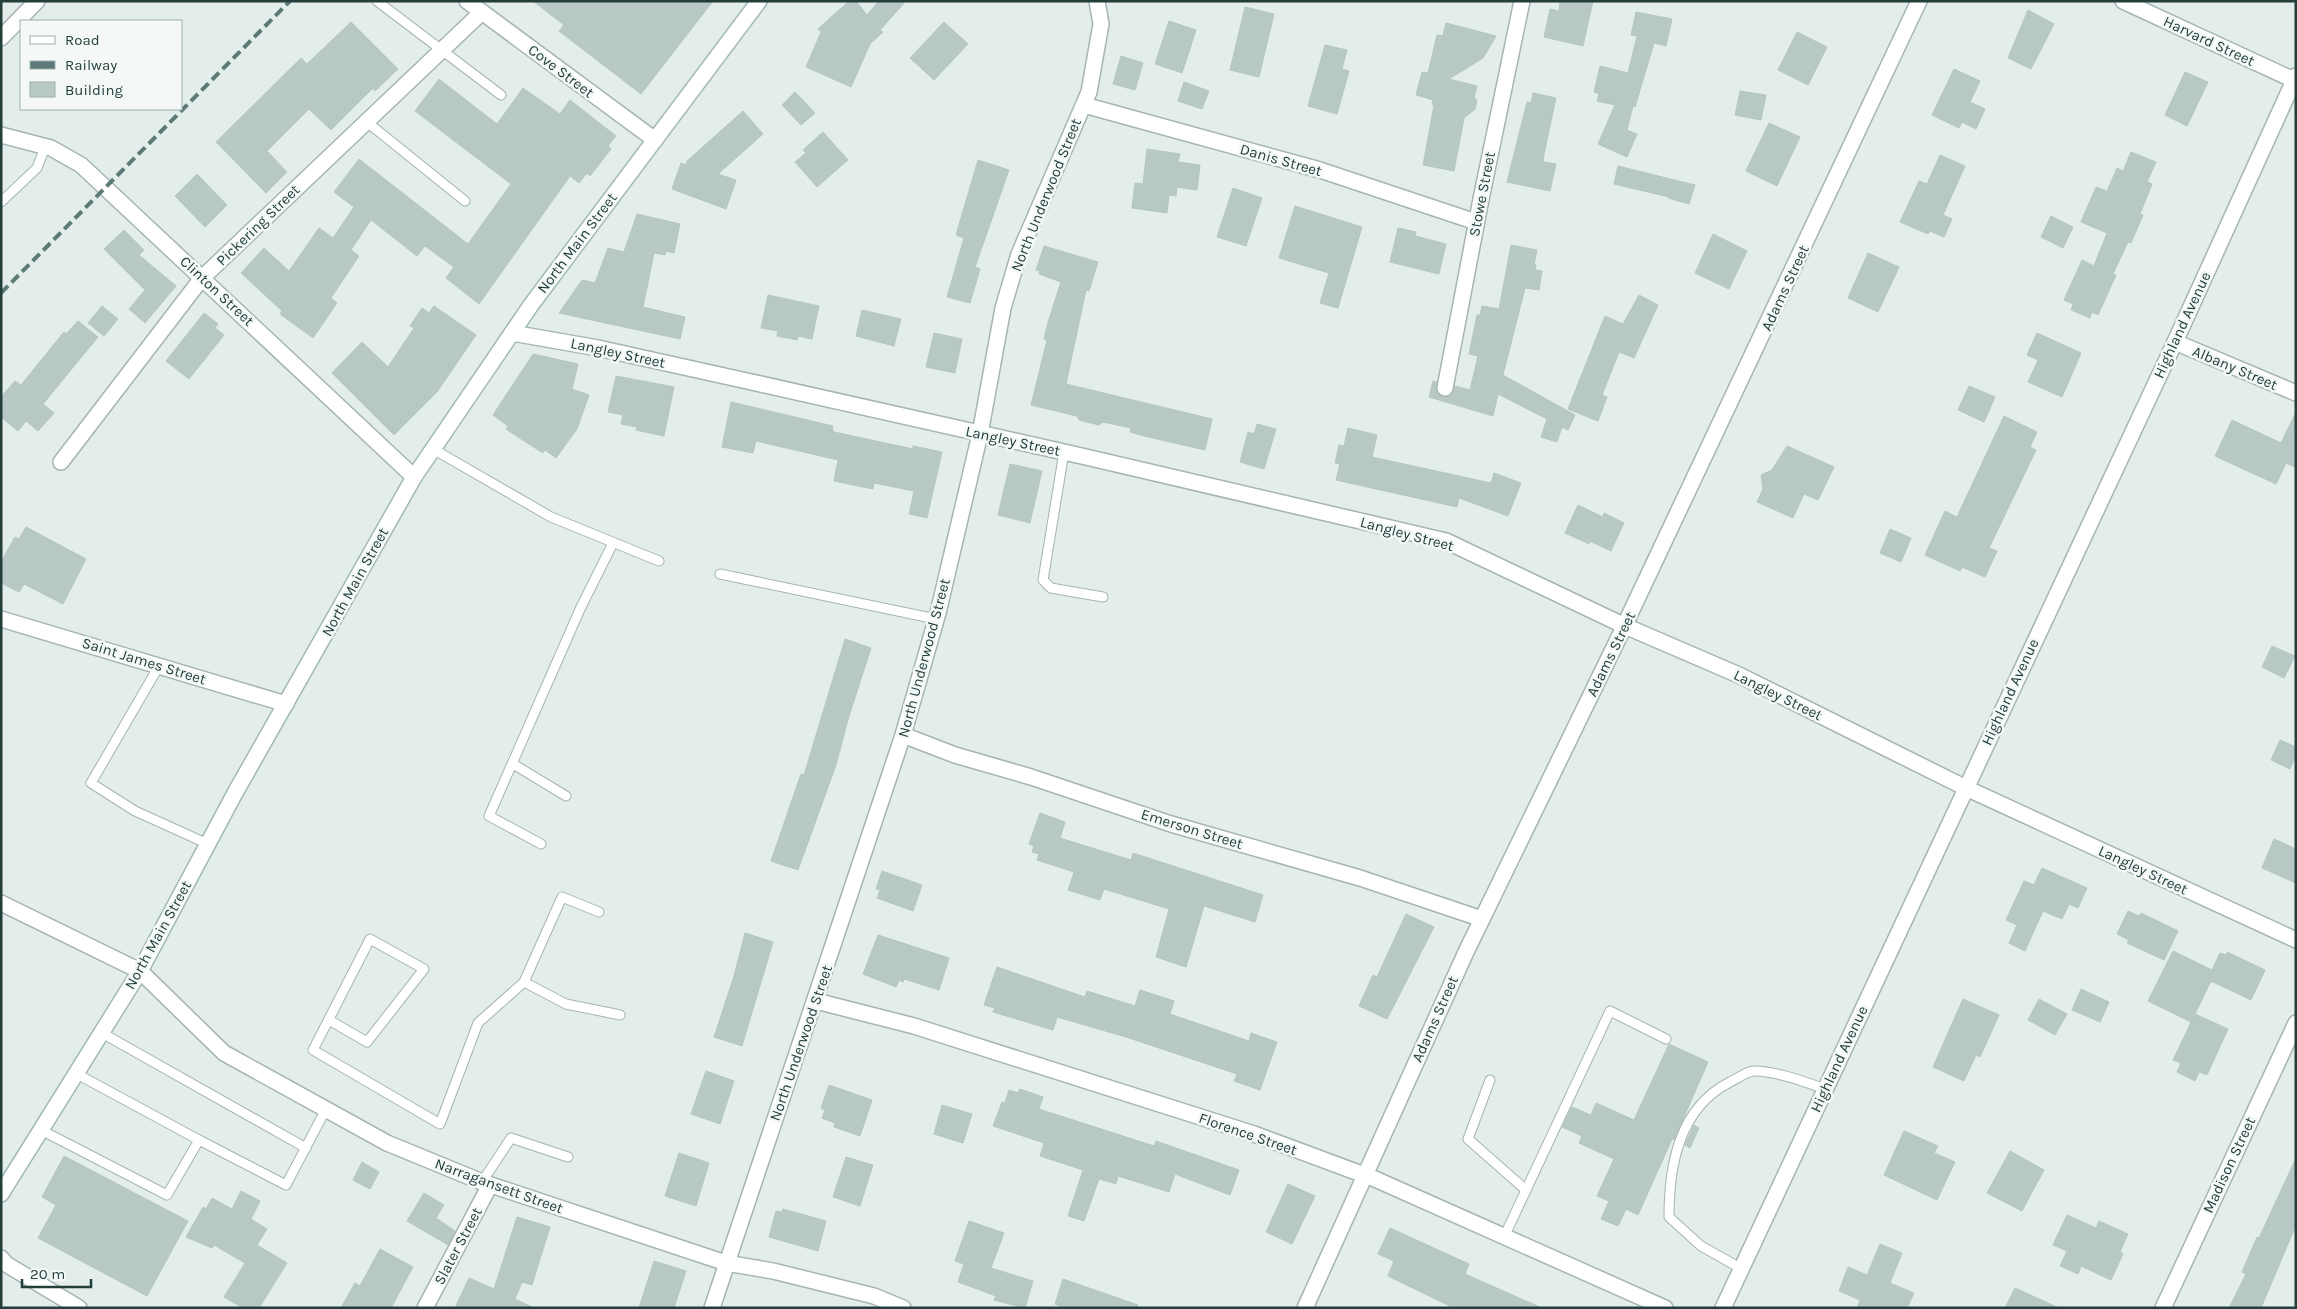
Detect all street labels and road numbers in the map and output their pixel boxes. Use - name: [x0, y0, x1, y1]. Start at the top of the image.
- street label: Harvard Street: [2161, 12, 2258, 70]
- street label: Cove Street: [525, 41, 598, 102]
- street label: North Underwood Street: [1007, 115, 1085, 274]
- street label: Danis Street: [1238, 140, 1324, 180]
- street label: Stowe Street: [1465, 150, 1499, 238]
- street label: Pickering Street: [213, 180, 304, 269]
- street label: North Main Street: [533, 189, 621, 297]
- street label: Adams Street: [1757, 242, 1813, 334]
- street label: Clinton Street: [176, 252, 258, 330]
- street label: Highland Avenue: [2149, 269, 2215, 381]
- street label: Langley Street: [569, 334, 667, 372]
- street label: Albany Street: [2190, 342, 2281, 394]
- street label: Langley Street: [964, 422, 1062, 460]
- street label: Langley Street: [1358, 513, 1456, 555]
- street label: North Main Street: [318, 524, 392, 639]
- street label: North Underwood Street: [894, 576, 954, 739]
- street label: Adams Street: [1583, 608, 1640, 699]
- street label: Saint James Street: [80, 634, 209, 689]
- street label: Highland Avenue: [1977, 636, 2043, 748]
- street label: Langley Street: [1731, 666, 1826, 724]
- street label: Emerson Street: [1139, 805, 1245, 853]
- street label: Langley Street: [2096, 841, 2191, 899]
- street label: North Main Street: [121, 877, 195, 992]
- street label: North Underwood Street: [766, 962, 836, 1123]
- street label: Adams Street: [1408, 973, 1462, 1065]
- street label: Highland Avenue: [1806, 1003, 1872, 1115]
- street label: Florence Street: [1197, 1109, 1300, 1159]
- street label: Madison Street: [2199, 1114, 2259, 1216]
- street label: Narragansett Street: [432, 1154, 566, 1218]
- street label: Slater Street: [430, 1204, 486, 1288]

